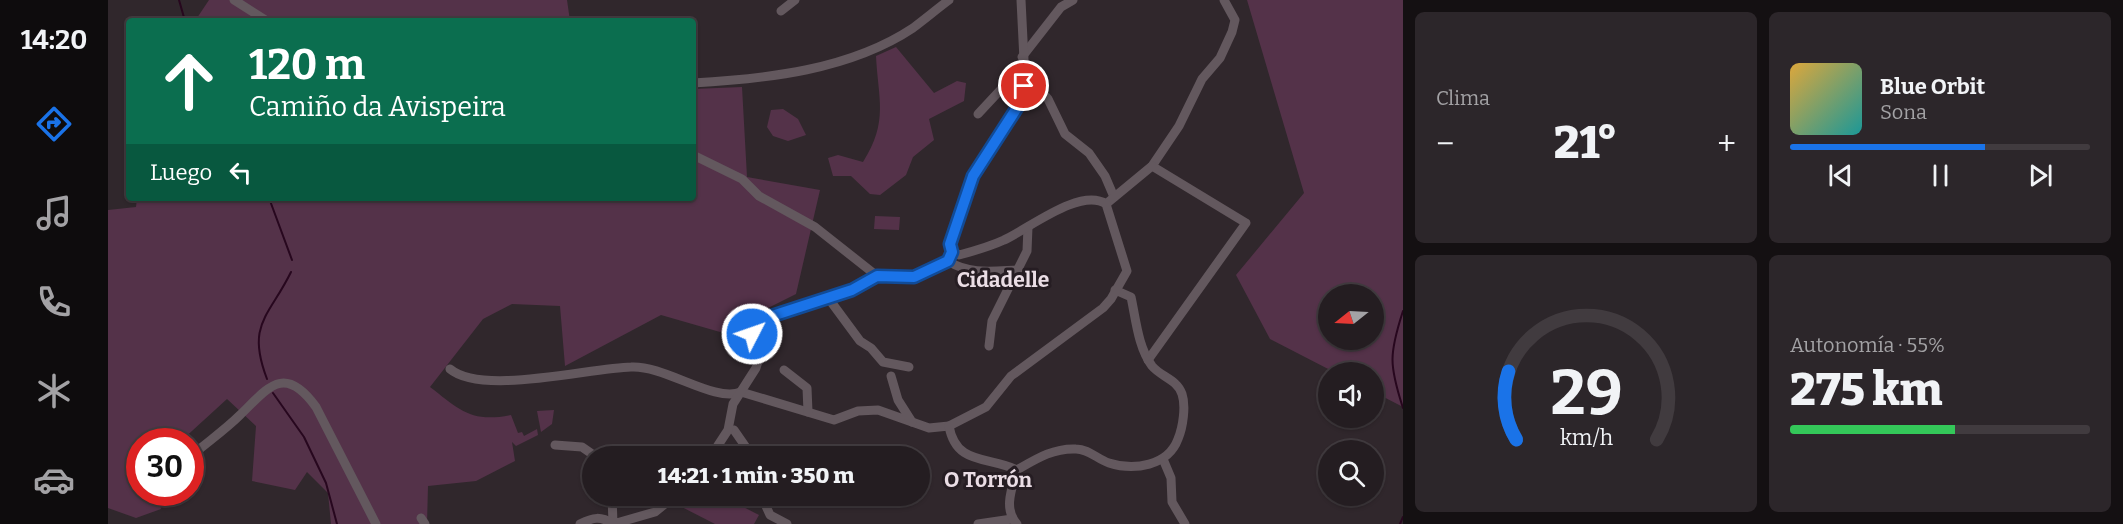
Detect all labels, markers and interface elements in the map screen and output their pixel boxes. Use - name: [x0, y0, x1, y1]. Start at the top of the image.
- text: 14:20: [21, 24, 87, 56]
- text: 120 m: [249, 40, 365, 90]
- icon: ahead: [150, 42, 228, 120]
- pin: [998, 60, 1049, 111]
- icon: arrive: [1007, 69, 1040, 102]
- text: Blue Orbit: [1880, 73, 1985, 100]
- text: Clima: [1436, 86, 1490, 110]
- text: Camiño da Avispeira: [249, 91, 506, 123]
- text: Sona: [1880, 100, 1927, 124]
- icon: directions: [33, 103, 75, 145]
- text: 21°: [1554, 116, 1618, 170]
- text: −: [1436, 124, 1454, 164]
- text: +: [1717, 124, 1736, 164]
- icon: left: [224, 156, 257, 189]
- text: Luego: [150, 159, 212, 186]
- icon: previous: [1824, 159, 1857, 192]
- icon: pause: [1924, 159, 1957, 192]
- icon: next: [2024, 159, 2057, 192]
- icon: music: [33, 192, 75, 234]
- district label: Cidadelle: [957, 267, 1049, 293]
- icon: phone: [33, 281, 75, 323]
- north arrow: [1318, 284, 1384, 350]
- map controls: [1318, 284, 1384, 506]
- position arrow: [720, 302, 784, 366]
- text: Autonomía · 55%: [1790, 333, 1945, 357]
- text: 29: [1550, 356, 1622, 431]
- button: sound: [1318, 362, 1384, 428]
- text: 275 km: [1790, 363, 1942, 417]
- icon: climate: [33, 370, 75, 412]
- text: km/h: [1559, 426, 1613, 452]
- speed limit sign: 30: [126, 428, 204, 506]
- button: search: [1318, 440, 1384, 506]
- icon: car: [33, 459, 75, 501]
- text: 14:21 · 1 min · 350 m: [658, 462, 854, 489]
- district label: O Torrón: [944, 467, 1033, 493]

